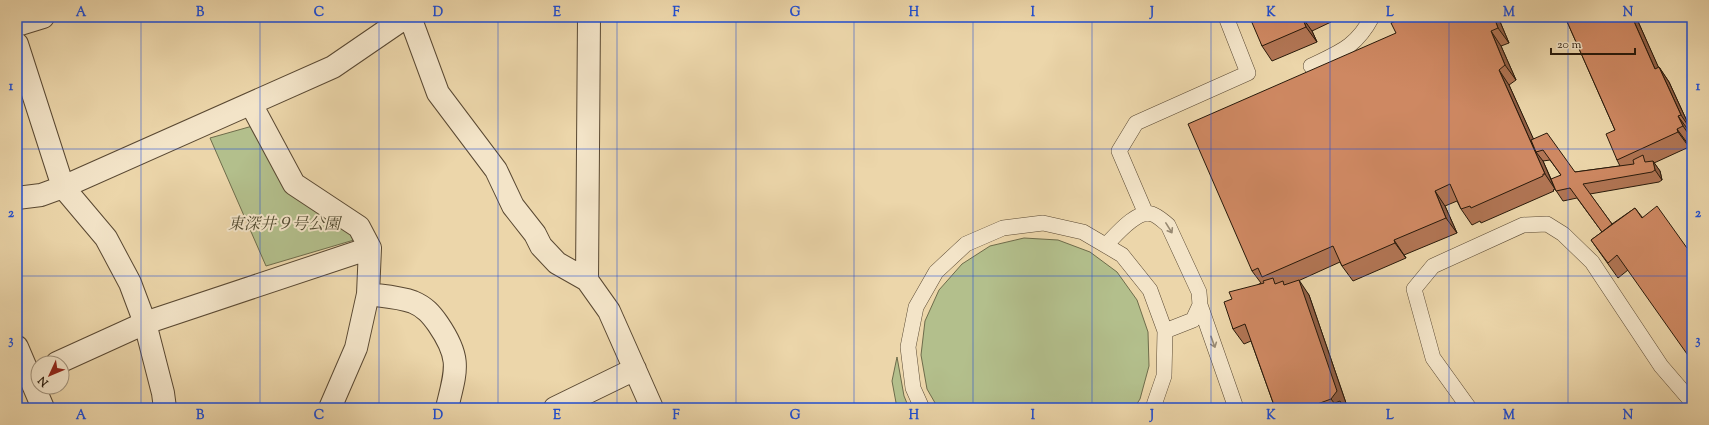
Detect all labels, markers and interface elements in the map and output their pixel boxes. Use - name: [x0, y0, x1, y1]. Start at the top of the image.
- text: A: [76, 4, 87, 22]
- text: B: [196, 4, 205, 22]
- text: C: [314, 4, 324, 22]
- text: D: [433, 4, 443, 22]
- text: E: [553, 4, 561, 22]
- text: F: [672, 4, 680, 22]
- text: G: [790, 4, 801, 22]
- text: H: [909, 4, 920, 22]
- text: I: [1031, 4, 1036, 22]
- text: J: [1149, 4, 1154, 22]
- text: K: [1266, 4, 1276, 22]
- text: L: [1386, 4, 1394, 22]
- text: M: [1503, 4, 1515, 22]
- text: N: [1623, 4, 1634, 22]
- scale bar: [1551, 30, 1635, 56]
- text: 20 m: [1557, 36, 1582, 54]
- text: 1: [9, 78, 14, 96]
- text: 1: [1696, 78, 1701, 96]
- text: 2: [8, 205, 15, 223]
- text: 2: [1695, 205, 1702, 223]
- park label: 東深井９号公園: [228, 214, 343, 237]
- one-way arrow: [1164, 223, 1173, 234]
- text: 3: [8, 332, 14, 350]
- text: 3: [1695, 332, 1701, 350]
- one-way arrow: [1209, 336, 1217, 348]
- north arrow: [30, 355, 70, 395]
- text: N: [35, 372, 53, 391]
- text: A: [76, 407, 87, 425]
- text: B: [196, 407, 205, 425]
- text: C: [314, 407, 324, 425]
- text: D: [433, 407, 443, 425]
- text: E: [553, 407, 561, 425]
- text: F: [672, 407, 680, 425]
- text: G: [790, 407, 801, 425]
- text: H: [909, 407, 920, 425]
- text: I: [1031, 407, 1036, 425]
- text: J: [1149, 407, 1154, 425]
- text: K: [1266, 407, 1276, 425]
- text: L: [1386, 407, 1394, 425]
- text: M: [1503, 407, 1515, 425]
- text: N: [1623, 407, 1634, 425]

